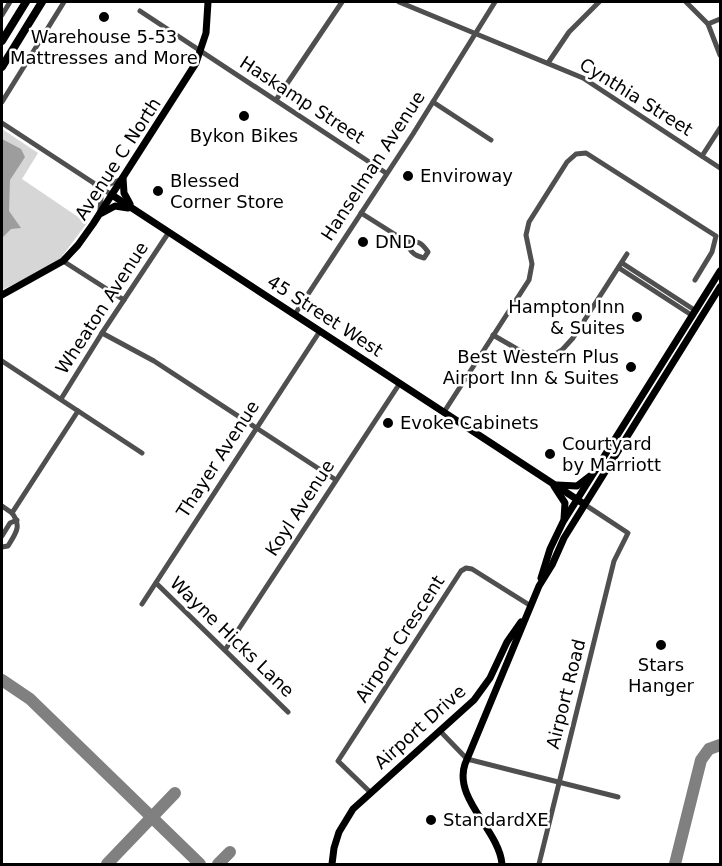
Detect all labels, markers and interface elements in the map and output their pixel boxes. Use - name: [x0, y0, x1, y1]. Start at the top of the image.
- marker: Warehouse 5-53 Mattresses and More: [97, 10, 111, 24]
- place label: Warehouse 5-53 Mattresses and More: [10, 26, 198, 68]
- street label: Haskamp Street: [236, 51, 369, 148]
- street label: Cynthia Street: [576, 53, 697, 140]
- street label: Hanselman Avenue: [316, 87, 429, 244]
- street label: Avenue C North: [70, 94, 165, 224]
- marker: Bykon Bikes: [237, 109, 251, 123]
- place label: Bykon Bikes: [190, 125, 298, 146]
- place label: Enviroway: [420, 165, 513, 186]
- marker: Enviroway: [401, 169, 415, 183]
- place label: Blessed Corner Store: [170, 170, 284, 212]
- marker: Blessed Corner Store: [151, 184, 165, 198]
- place label: DND: [375, 231, 416, 252]
- marker: DND: [356, 235, 370, 249]
- street label: Wheaton Avenue: [51, 238, 152, 378]
- street label: 45 Street West: [264, 270, 387, 361]
- place label: Hampton Inn & Suites: [508, 296, 625, 338]
- marker: Hampton Inn & Suites: [630, 310, 644, 324]
- place label: Best Western Plus Airport Inn & Suites: [443, 346, 619, 388]
- marker: Best Western Plus Airport Inn & Suites: [624, 360, 638, 374]
- street label: Thayer Avenue: [171, 396, 263, 522]
- place label: Evoke Cabinets: [400, 412, 539, 433]
- marker: Evoke Cabinets: [381, 416, 395, 430]
- place label: Courtyard by Marriott: [562, 433, 661, 475]
- marker: Courtyard by Marriott: [543, 447, 557, 461]
- street label: Koyl Avenue: [261, 456, 338, 560]
- street label: Airport Crescent: [351, 571, 448, 706]
- street label: Wayne Hicks Lane: [166, 572, 299, 701]
- street label: Airport Road: [542, 637, 589, 751]
- marker: Stars Hanger: [654, 638, 668, 652]
- place label: Stars Hanger: [628, 654, 695, 696]
- street label: Airport Drive: [370, 680, 470, 773]
- place label: StandardXE: [443, 809, 549, 830]
- marker: StandardXE: [424, 813, 438, 827]

